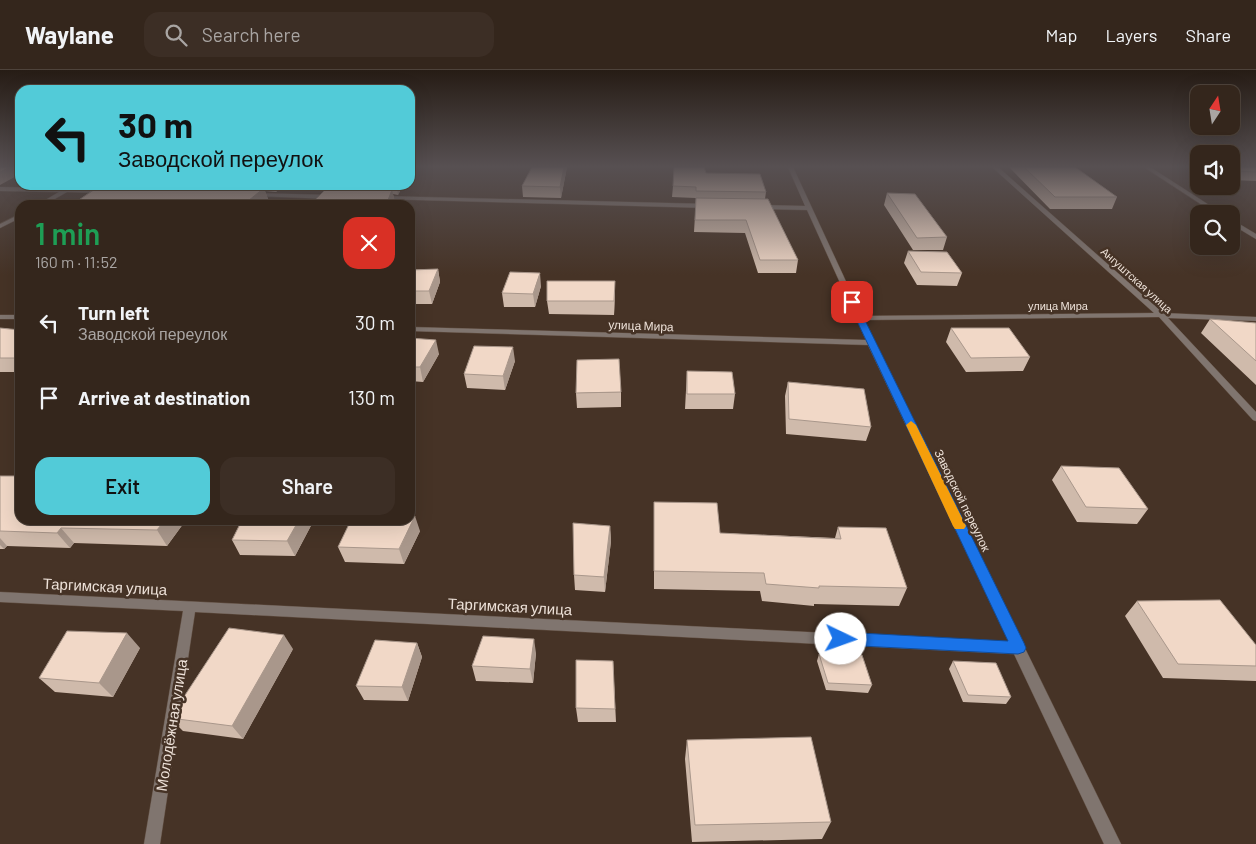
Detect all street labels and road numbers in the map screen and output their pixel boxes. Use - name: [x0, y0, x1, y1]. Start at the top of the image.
- street label: Ангуштская улица: [1099, 244, 1176, 316]
- street label: улица Мира: [1028, 299, 1089, 312]
- street label: улица Мира: [608, 317, 674, 334]
- street label: Заводской переулок: [931, 447, 994, 554]
- street label: Таргимская улица: [42, 574, 168, 598]
- street label: Таргимская улица: [447, 594, 573, 618]
- street label: Молодёжная улица: [152, 657, 190, 792]

